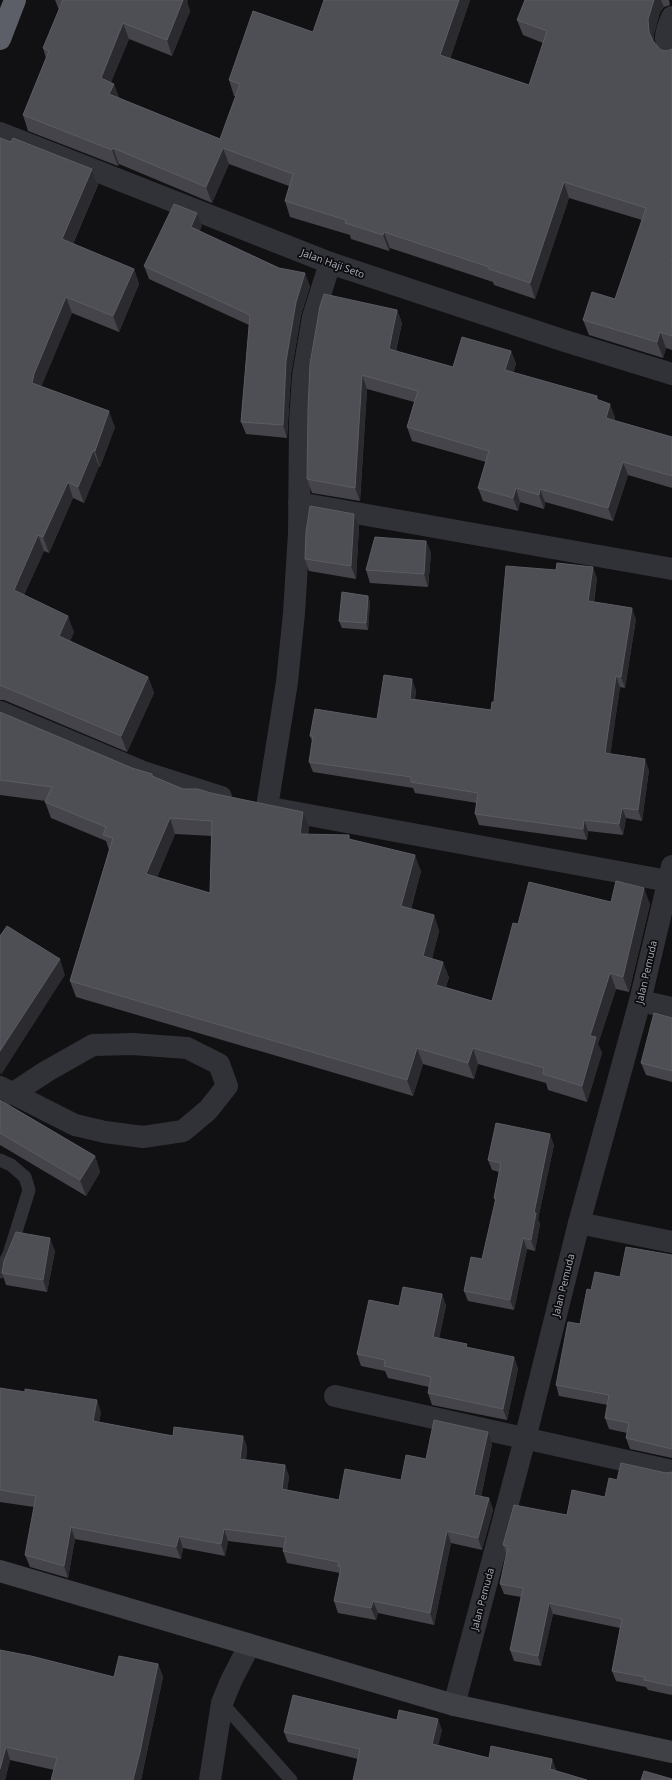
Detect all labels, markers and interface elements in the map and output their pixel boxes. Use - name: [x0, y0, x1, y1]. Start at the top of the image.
- street label: Jalan Haji Seto: [298, 245, 367, 281]
- street label: Jalan Pemuda: [632, 939, 660, 1006]
- street label: Jalan Pemuda: [548, 1252, 578, 1319]
- street label: Jalan Pemuda: [467, 1566, 497, 1633]

